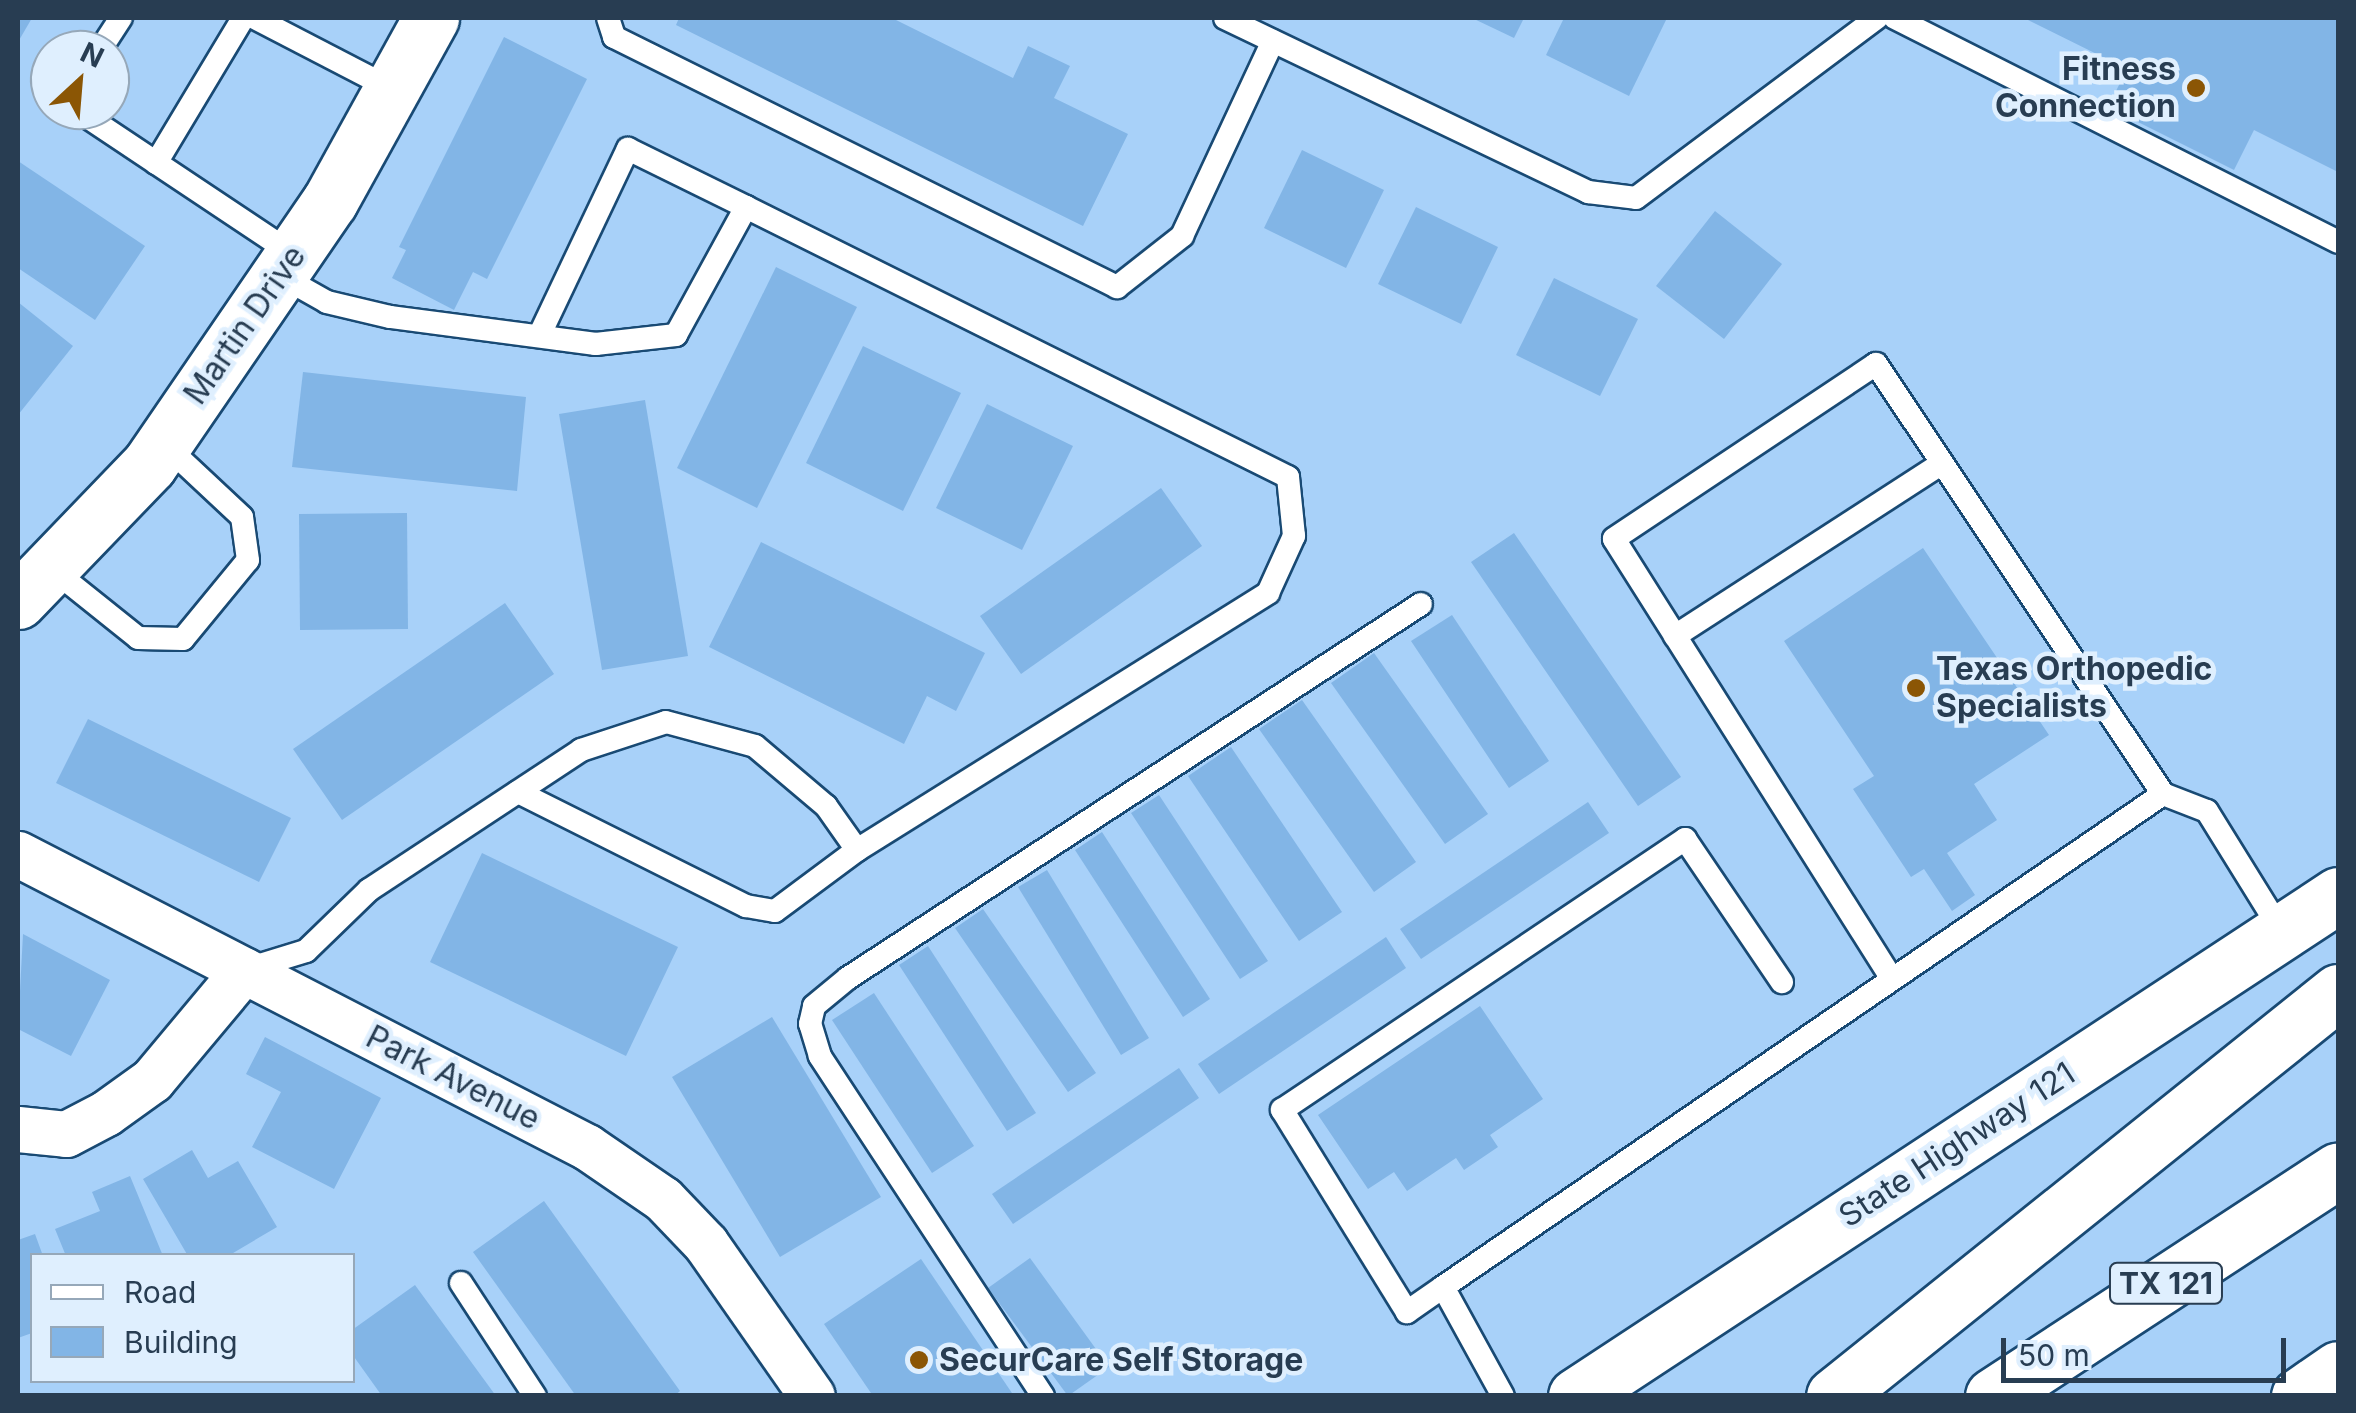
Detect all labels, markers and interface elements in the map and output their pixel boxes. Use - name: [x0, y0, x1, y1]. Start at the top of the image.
- north arrow: [30, 30, 130, 130]
- text: N: [75, 35, 109, 75]
- place label: Fitness Connection: [1995, 51, 2176, 126]
- marker: Fitness Connection: [2185, 77, 2207, 99]
- street label: Martin Drive: [176, 238, 314, 412]
- place label: Texas Orthopedic Specialists: [1936, 651, 2212, 726]
- marker: Texas Orthopedic Specialists: [1905, 677, 1927, 699]
- street label: Park Avenue: [360, 1018, 546, 1138]
- street label: State Highway 121: [1832, 1054, 2082, 1236]
- legend: [30, 1253, 355, 1383]
- road number: TX 121: [2108, 1258, 2224, 1308]
- text: Road: [124, 1274, 196, 1310]
- scale bar: [2006, 1318, 2291, 1380]
- text: Building: [124, 1324, 238, 1360]
- text: 50 m: [2018, 1337, 2090, 1373]
- place label: SecurCare Self Storage: [939, 1341, 1303, 1379]
- marker: SecurCare Self Storage: [908, 1349, 930, 1371]

